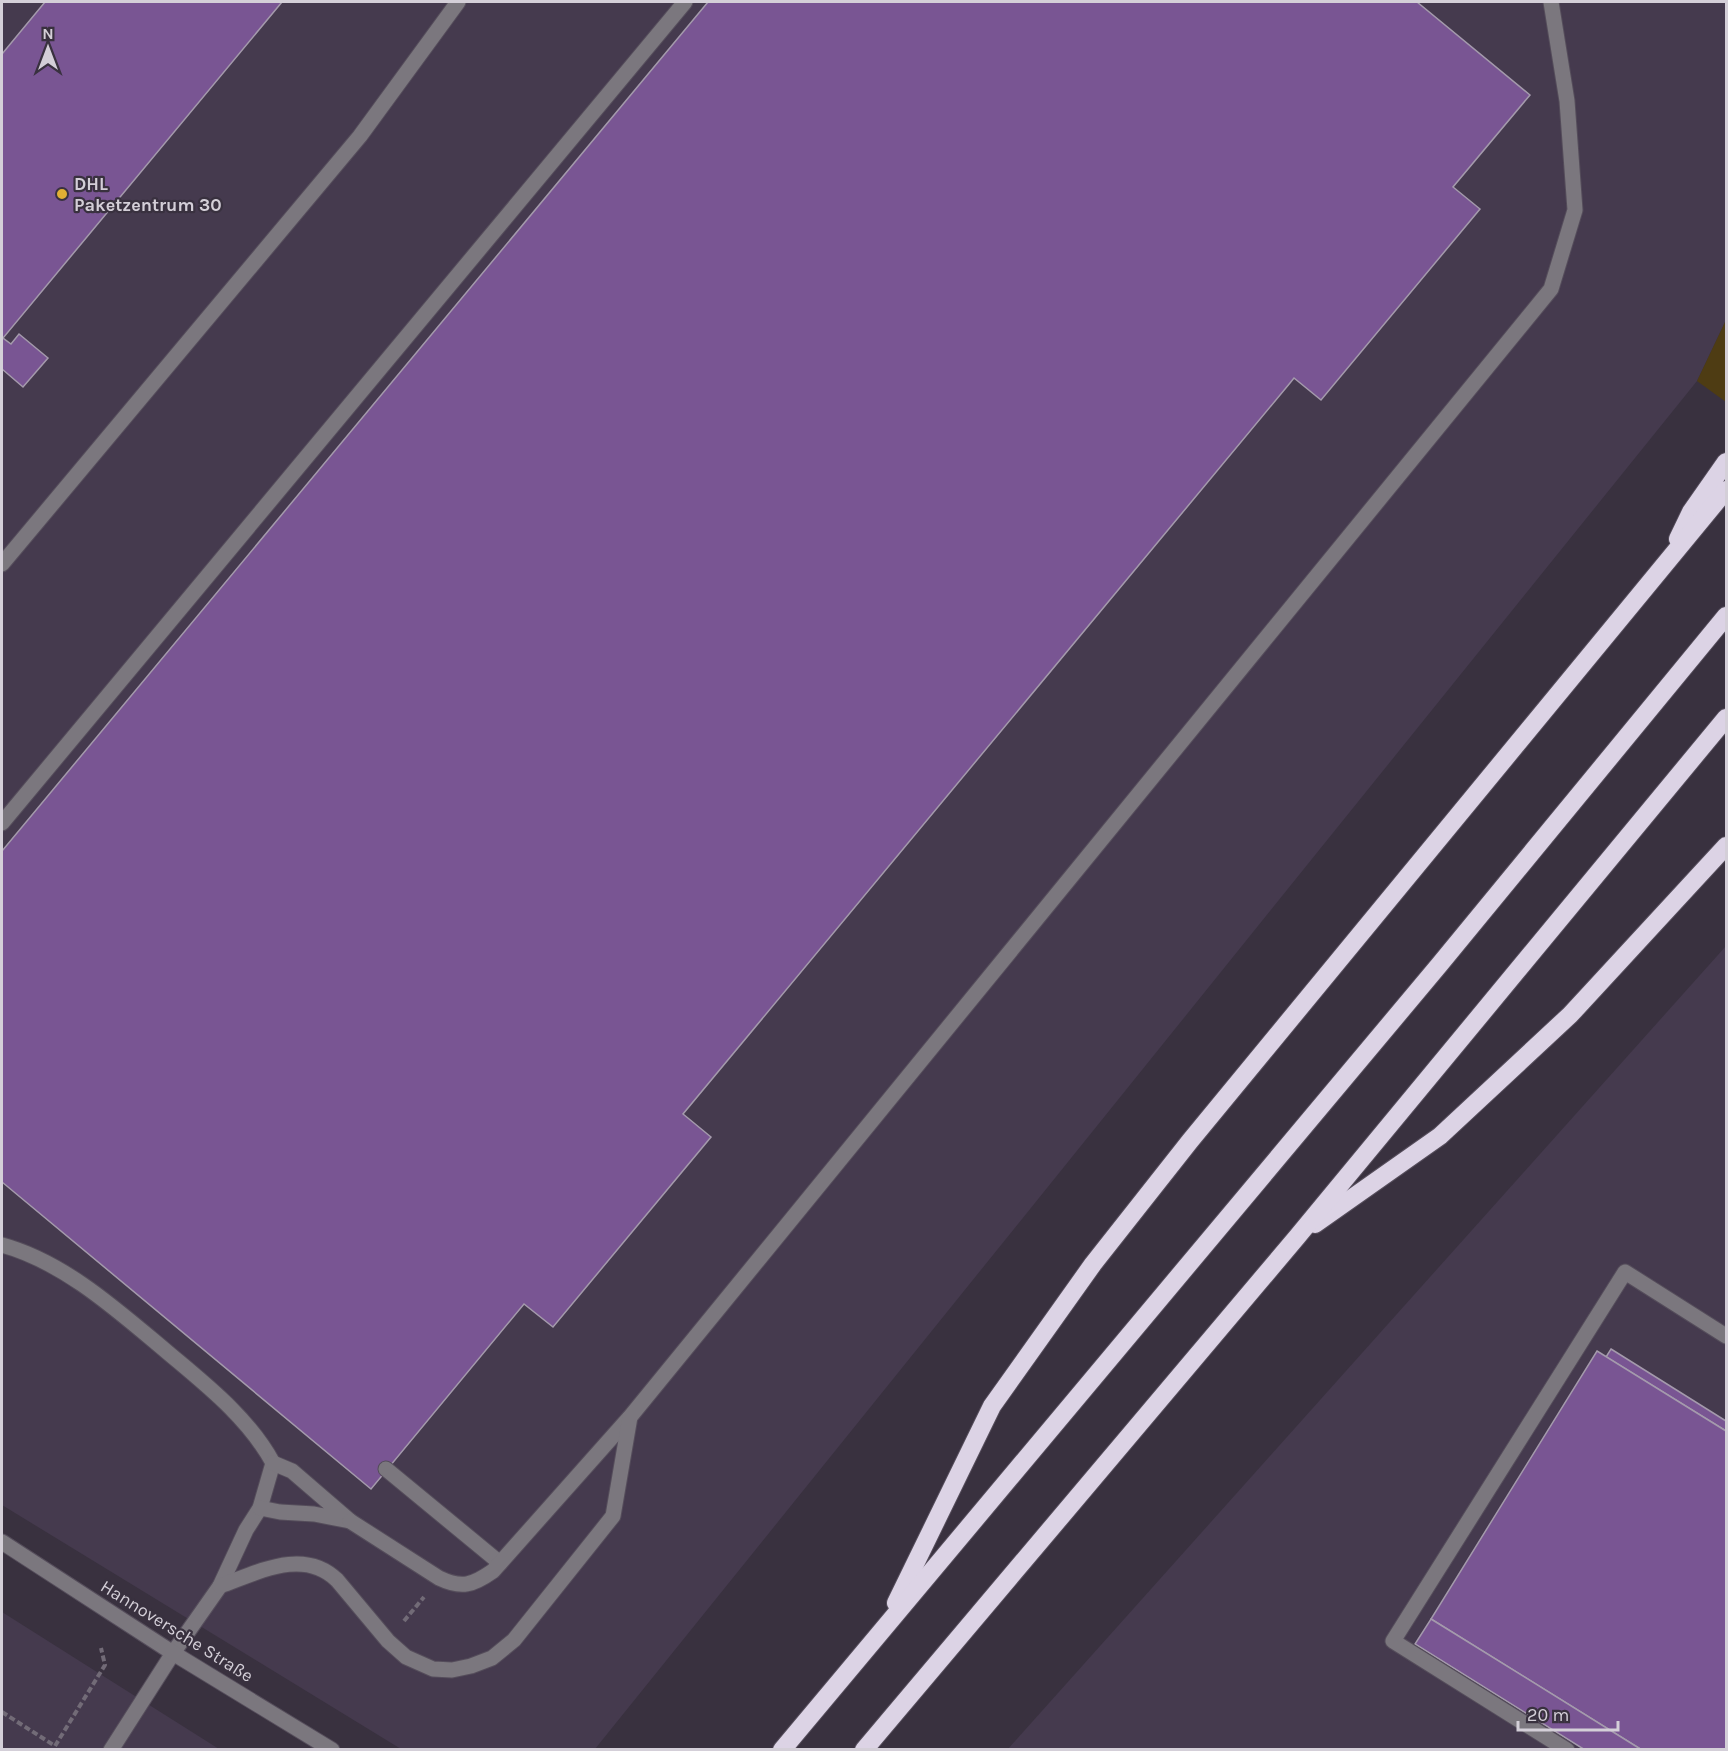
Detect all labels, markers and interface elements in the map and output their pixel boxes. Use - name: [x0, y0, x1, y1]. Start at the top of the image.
- north arrow: [18, 18, 78, 78]
- text: N: [42, 24, 54, 43]
- place label: DHL Paketzentrum 30: [74, 173, 222, 216]
- marker: DHL Paketzentrum 30: [55, 187, 69, 201]
- street label: Hannoversche Straße: [97, 1575, 257, 1687]
- scale bar: [1518, 1694, 1618, 1732]
- text: 20 m: [1527, 1704, 1569, 1726]

